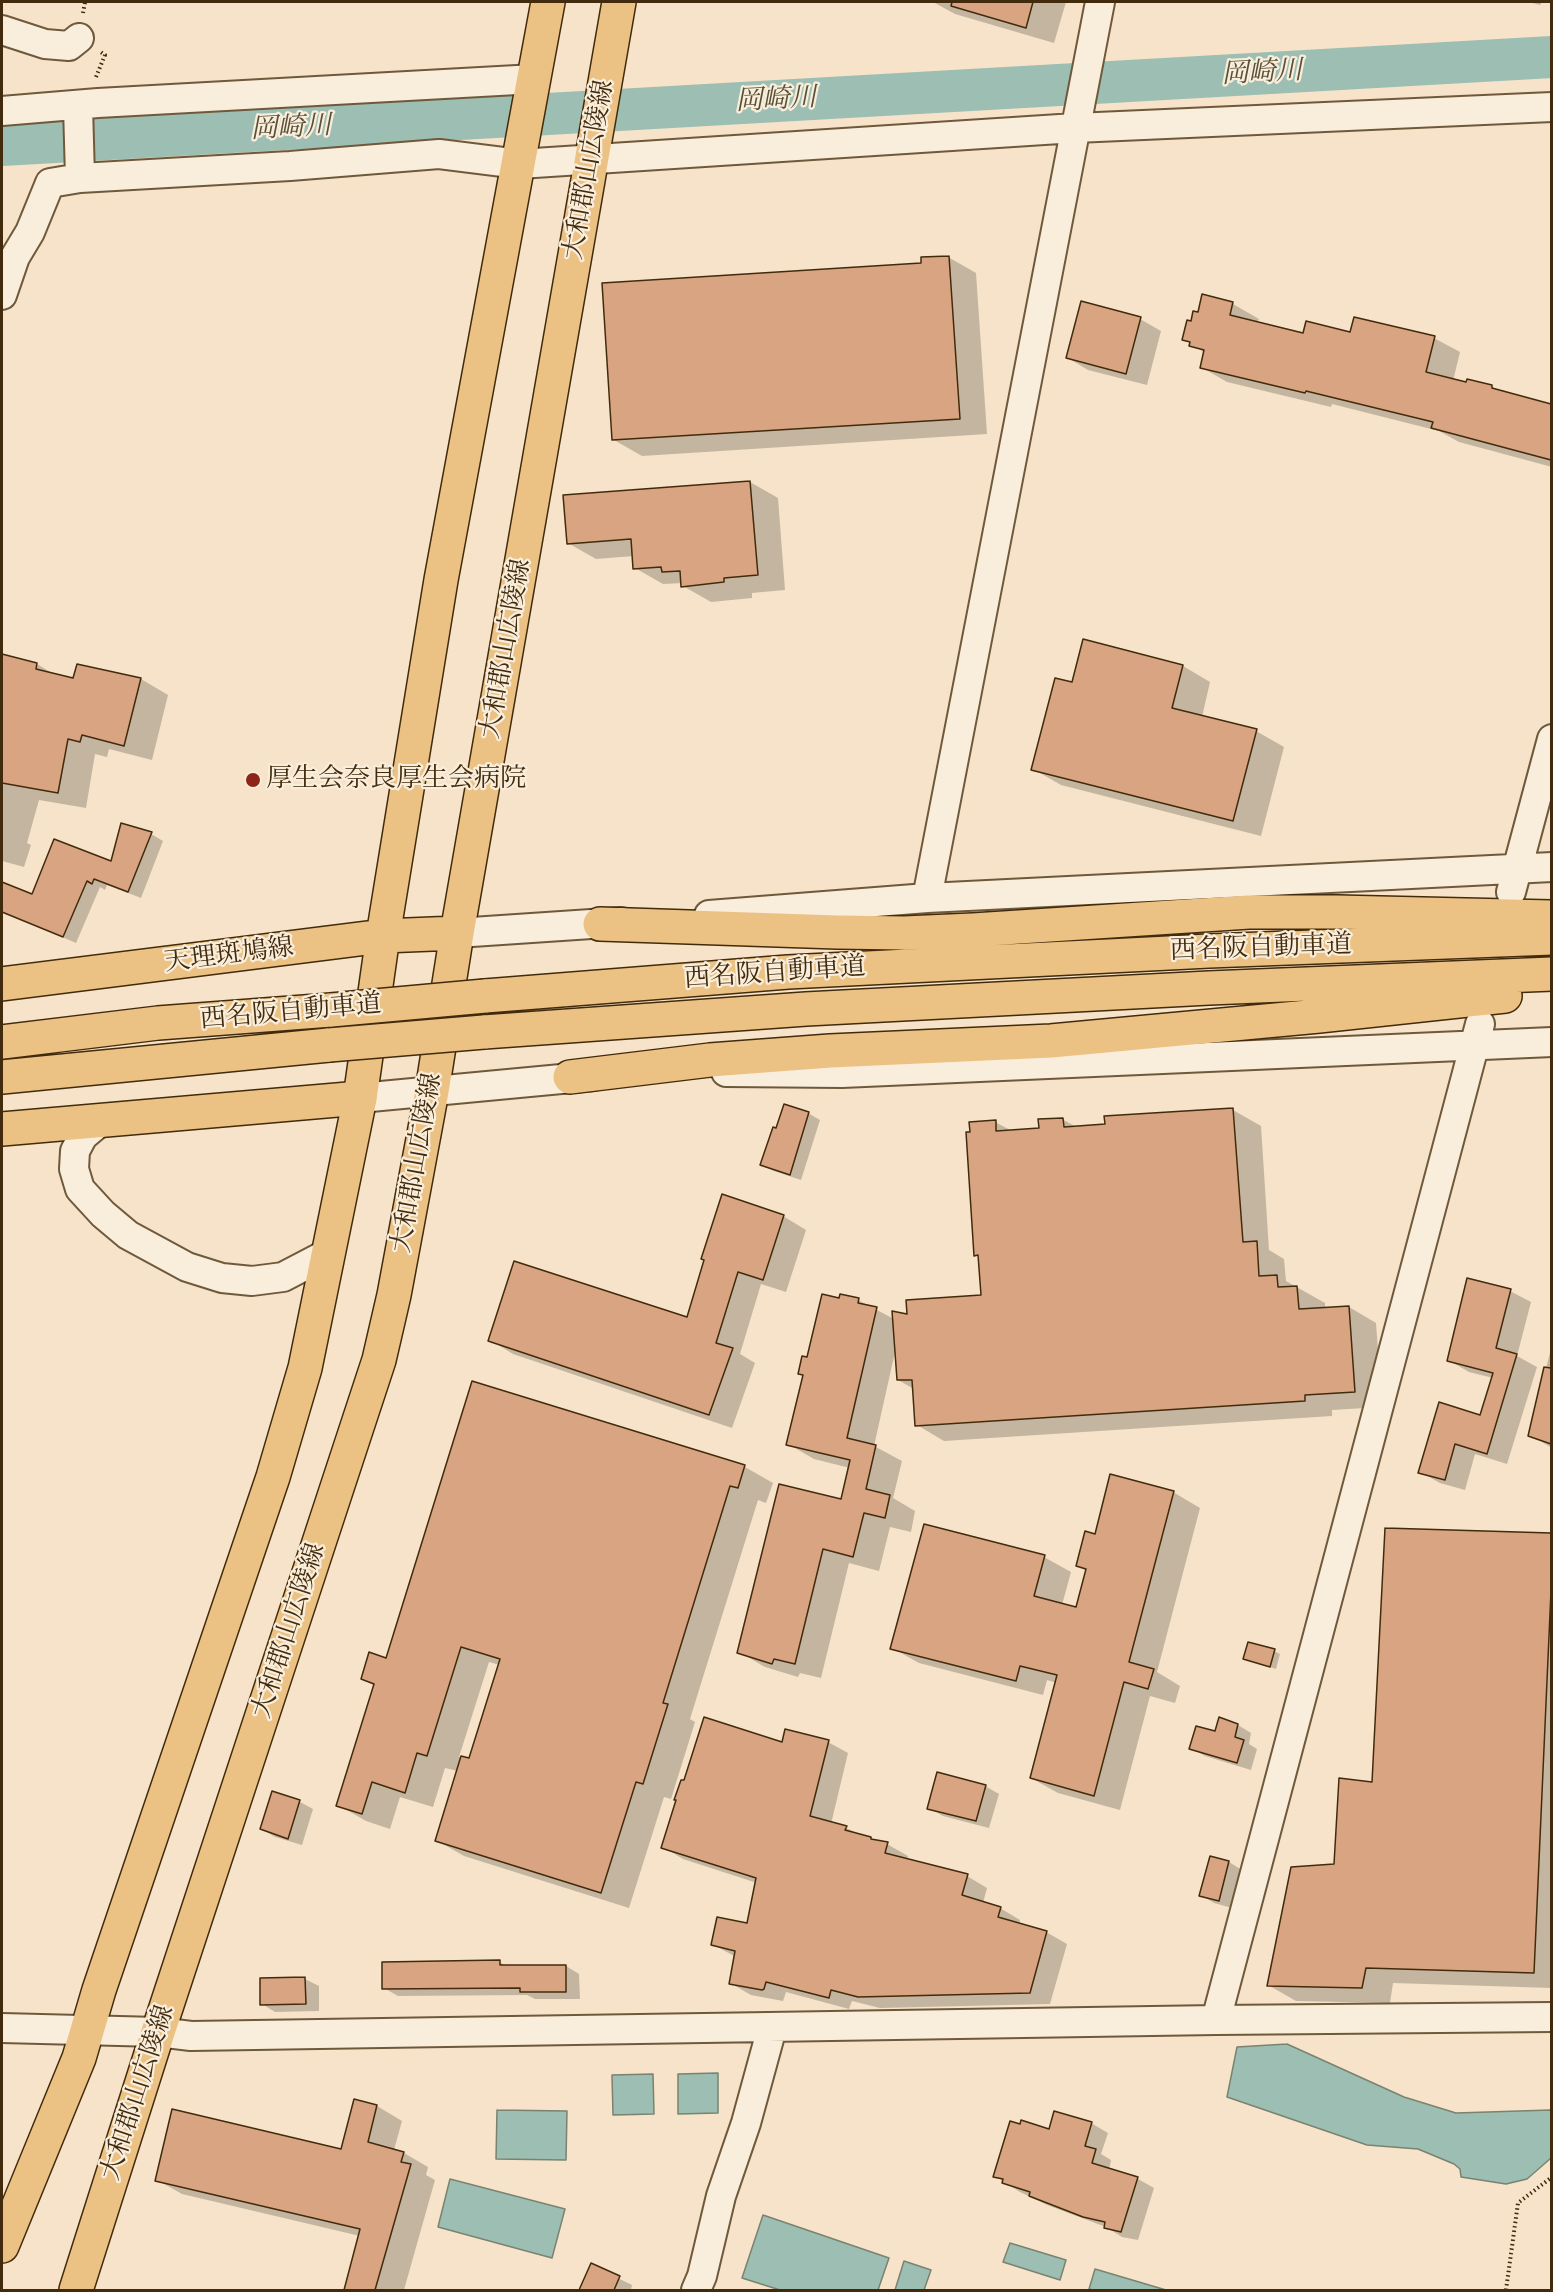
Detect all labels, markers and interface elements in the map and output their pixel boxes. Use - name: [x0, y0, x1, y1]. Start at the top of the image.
- water label: 岡崎川: [1221, 56, 1303, 92]
- street label: 大和郡山広陵線: [559, 78, 621, 262]
- water label: 岡崎川: [735, 83, 817, 119]
- water label: 岡崎川: [250, 111, 332, 147]
- street label: 大和郡山広陵線: [476, 557, 538, 741]
- place label: 厚生会奈良厚生会病院: [266, 764, 526, 796]
- marker: 厚生会奈良厚生会病院: [244, 771, 262, 789]
- street label: 西名阪自動車道: [1170, 930, 1352, 968]
- street label: 天理斑鳩線: [163, 933, 295, 979]
- street label: 西名阪自動車道: [683, 952, 867, 996]
- street label: 西名阪自動車道: [199, 990, 383, 1036]
- street label: 大和郡山広陵線: [387, 1071, 449, 1255]
- street label: 大和郡山広陵線: [247, 1540, 333, 1722]
- street label: 大和郡山広陵線: [96, 2002, 182, 2184]

